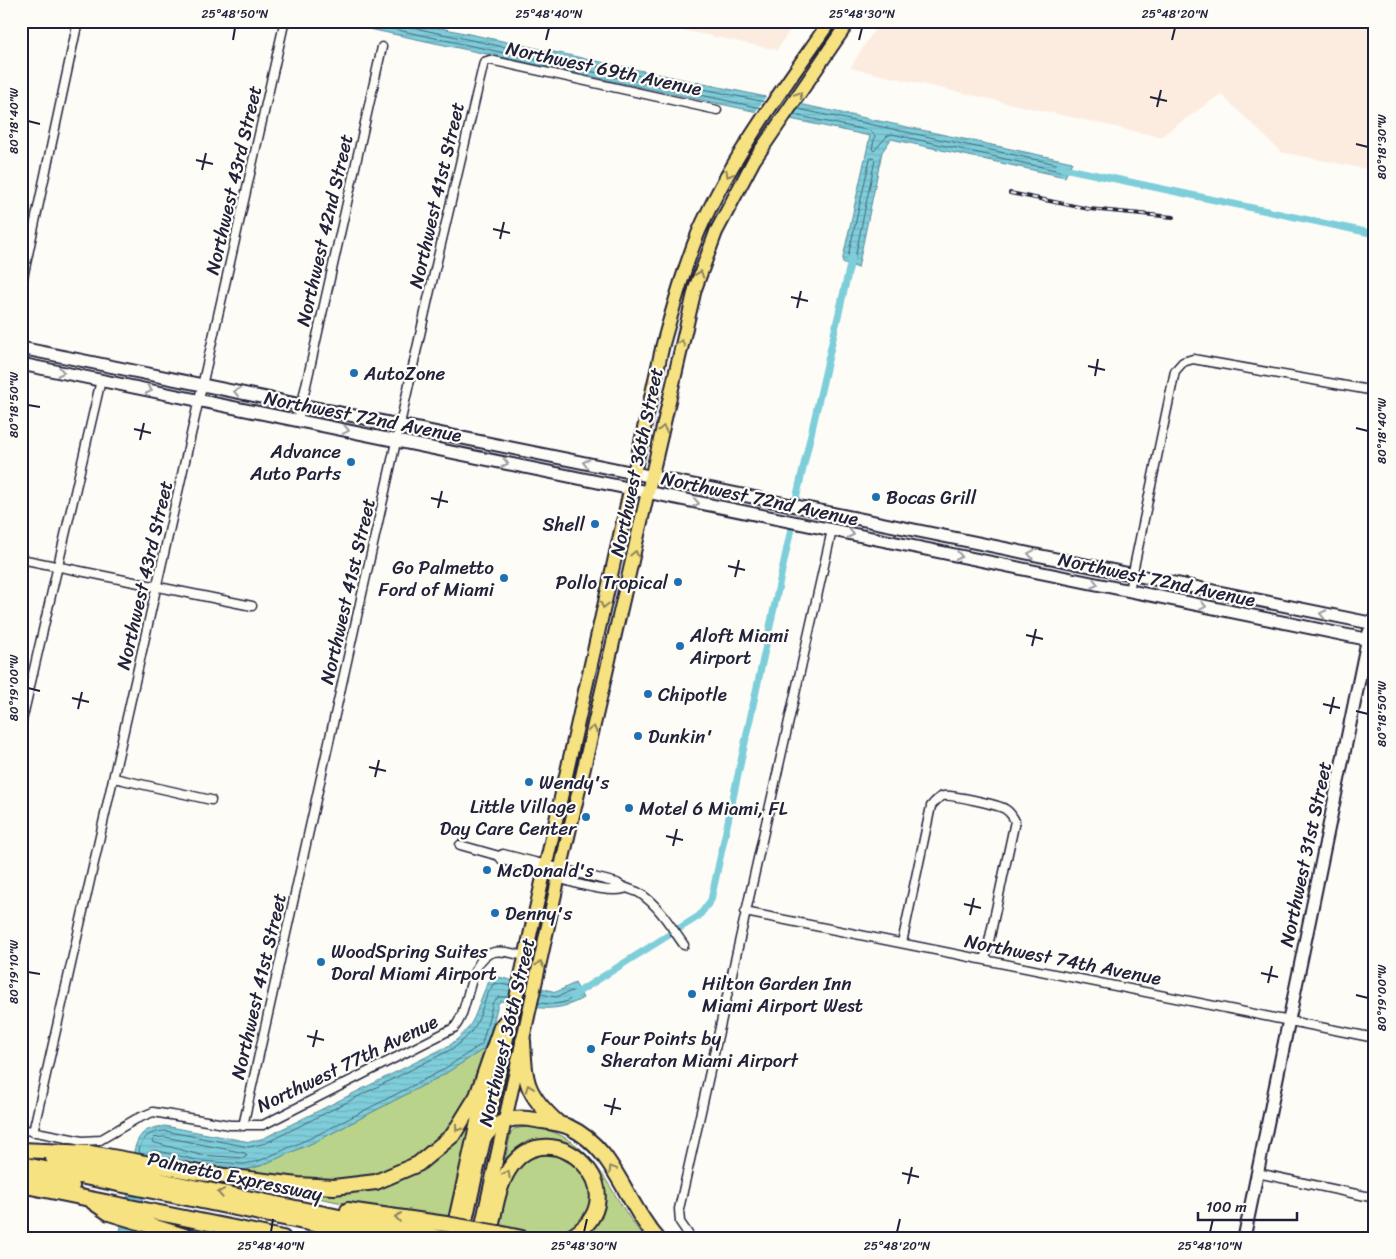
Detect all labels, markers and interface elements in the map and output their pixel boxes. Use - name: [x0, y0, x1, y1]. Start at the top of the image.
- text: 25°48'50"N: [202, 3, 269, 25]
- text: 25°48'40"N: [516, 3, 583, 25]
- text: 25°48'30"N: [829, 3, 896, 25]
- text: 25°48'20"N: [1142, 3, 1209, 25]
- street label: Northwest 69th Avenue: [503, 32, 705, 105]
- street label: Northwest 43rd Street: [196, 82, 271, 278]
- text: 80°18'40"W: [3, 87, 25, 154]
- one-way arrow: [793, 92, 802, 101]
- street label: Northwest 41st Street: [399, 99, 474, 292]
- text: 80°18'30"W: [1371, 114, 1393, 180]
- street label: Northwest 42nd Street: [286, 131, 363, 329]
- one-way arrow: [725, 168, 735, 177]
- one-way arrow: [694, 270, 704, 279]
- one-way arrow: [675, 339, 686, 348]
- place label: AutoZone: [363, 357, 446, 390]
- street label: Northwest 36th Street: [600, 364, 673, 560]
- one-way arrow: [57, 366, 66, 377]
- marker: AutoZone: [348, 367, 360, 379]
- text: 80°18'50"W: [3, 371, 25, 438]
- street label: Northwest 72nd Avenue: [261, 381, 465, 452]
- one-way arrow: [144, 385, 153, 395]
- one-way arrow: [232, 387, 241, 398]
- text: 80°18'40"W: [1371, 397, 1393, 464]
- one-way arrow: [657, 424, 667, 433]
- one-way arrow: [342, 425, 350, 435]
- place label: Advance Auto Parts: [249, 435, 341, 490]
- marker: Advance Auto Parts: [345, 456, 357, 468]
- one-way arrow: [501, 457, 510, 468]
- one-way arrow: [582, 458, 591, 468]
- street label: Northwest 72nd Avenue: [658, 461, 862, 535]
- street label: Northwest 43rd Street: [107, 477, 182, 673]
- place label: Bocas Grill: [886, 481, 977, 514]
- marker: Bocas Grill: [870, 491, 882, 503]
- street label: Northwest 41st Street: [310, 495, 385, 688]
- one-way arrow: [692, 497, 701, 507]
- place label: Shell: [543, 508, 586, 541]
- marker: Shell: [589, 518, 601, 530]
- one-way arrow: [847, 528, 856, 539]
- street label: Northwest 72nd Avenue: [1055, 542, 1259, 616]
- one-way arrow: [1026, 549, 1035, 560]
- one-way arrow: [629, 550, 640, 559]
- one-way arrow: [955, 550, 964, 561]
- place label: Go Palmetto Ford of Miami: [378, 551, 495, 606]
- place label: Pollo Tropical: [556, 566, 669, 599]
- marker: Go Palmetto Ford of Miami: [498, 572, 510, 584]
- marker: Pollo Tropical: [672, 576, 684, 588]
- one-way arrow: [1090, 578, 1099, 589]
- one-way arrow: [1198, 600, 1207, 611]
- one-way arrow: [599, 601, 610, 610]
- one-way arrow: [1318, 609, 1327, 619]
- place label: Aloft Miami Airport: [689, 619, 789, 674]
- marker: Aloft Miami Airport: [674, 640, 686, 652]
- text: 80°19'00"W: [3, 654, 25, 721]
- place label: Chipotle: [658, 678, 727, 711]
- text: 80°18'50"W: [1371, 680, 1393, 747]
- marker: Chipotle: [642, 688, 654, 700]
- place label: Dunkin': [648, 720, 713, 753]
- one-way arrow: [587, 724, 598, 733]
- marker: Dunkin': [632, 730, 644, 742]
- street label: Northwest 31st Street: [1270, 758, 1341, 950]
- place label: Wendy's: [539, 766, 610, 799]
- marker: Wendy's: [523, 776, 535, 788]
- place label: Little Village Day Care Center: [440, 790, 577, 845]
- place label: Motel 6 Miami, FL: [639, 792, 788, 825]
- marker: Motel 6 Miami, FL: [623, 802, 635, 814]
- marker: Little Village Day Care Center: [580, 811, 592, 823]
- place label: McDonald's: [497, 854, 594, 887]
- marker: McDonald's: [481, 864, 493, 876]
- street label: Northwest 41st Street: [221, 890, 296, 1083]
- place label: Denny's: [505, 897, 572, 930]
- marker: Denny's: [489, 907, 501, 919]
- street label: Northwest 74th Avenue: [962, 924, 1164, 995]
- street label: Northwest 36th Street: [469, 934, 544, 1130]
- place label: WoodSpring Suites Doral Miami Airport: [331, 935, 497, 990]
- text: 80°19'10"W: [3, 939, 25, 1004]
- marker: WoodSpring Suites Doral Miami Airport: [315, 956, 327, 968]
- one-way arrow: [534, 960, 545, 969]
- text: 80°19'00"W: [1371, 964, 1393, 1031]
- place label: Hilton Garden Inn Miami Airport West: [702, 967, 863, 1022]
- marker: Hilton Garden Inn Miami Airport West: [686, 988, 698, 1000]
- street label: Northwest 77th Avenue: [251, 1005, 444, 1122]
- place label: Four Points by Sheraton Miami Airport: [601, 1022, 799, 1077]
- marker: Four Points by Sheraton Miami Airport: [585, 1043, 597, 1055]
- one-way arrow: [525, 1084, 535, 1092]
- one-way arrow: [455, 1122, 464, 1132]
- street label: Palmetto Expressway: [145, 1142, 325, 1211]
- one-way arrow: [609, 1166, 619, 1175]
- one-way arrow: [501, 1171, 511, 1180]
- one-way arrow: [217, 1188, 226, 1198]
- scale bar: [1198, 1189, 1297, 1221]
- text: 100 m: [1206, 1194, 1247, 1220]
- one-way arrow: [394, 1212, 402, 1223]
- text: 25°48'40"N: [238, 1235, 305, 1257]
- text: 25°48'30"N: [551, 1235, 618, 1257]
- text: 25°48'20"N: [864, 1235, 931, 1257]
- text: 25°48'10"N: [1178, 1235, 1243, 1257]

